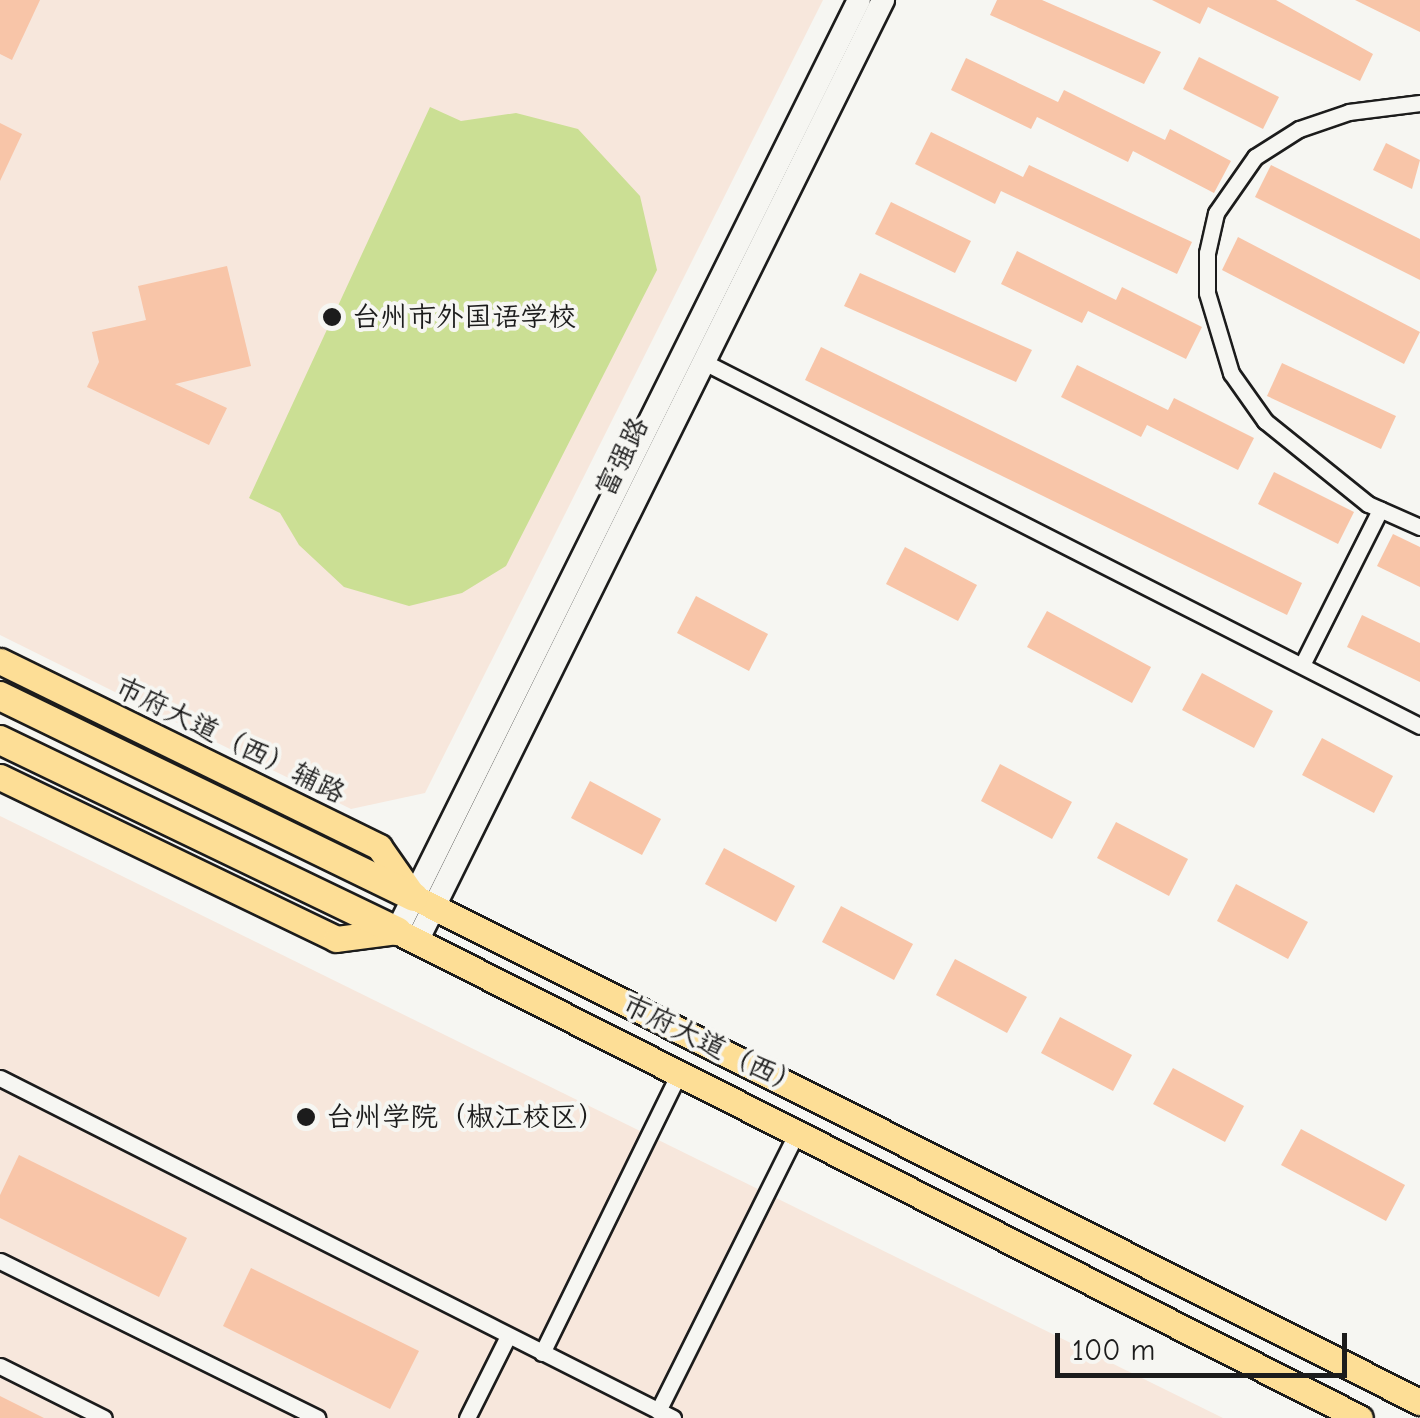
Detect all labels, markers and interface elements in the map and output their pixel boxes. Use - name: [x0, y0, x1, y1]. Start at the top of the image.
- place label: 台州市外国语学校: [352, 300, 576, 334]
- marker: 台州市外国语学校: [321, 306, 343, 328]
- street label: 富强路: [588, 412, 656, 502]
- street label: 市府大道（西）辅路: [109, 670, 351, 810]
- street label: 市府大道（西）: [617, 987, 807, 1103]
- place label: 台州学院（椒江校区）: [326, 1100, 606, 1134]
- marker: 台州学院（椒江校区）: [295, 1106, 317, 1128]
- scale bar: [1060, 1313, 1352, 1375]
- text: 100 m: [1072, 1333, 1155, 1368]

